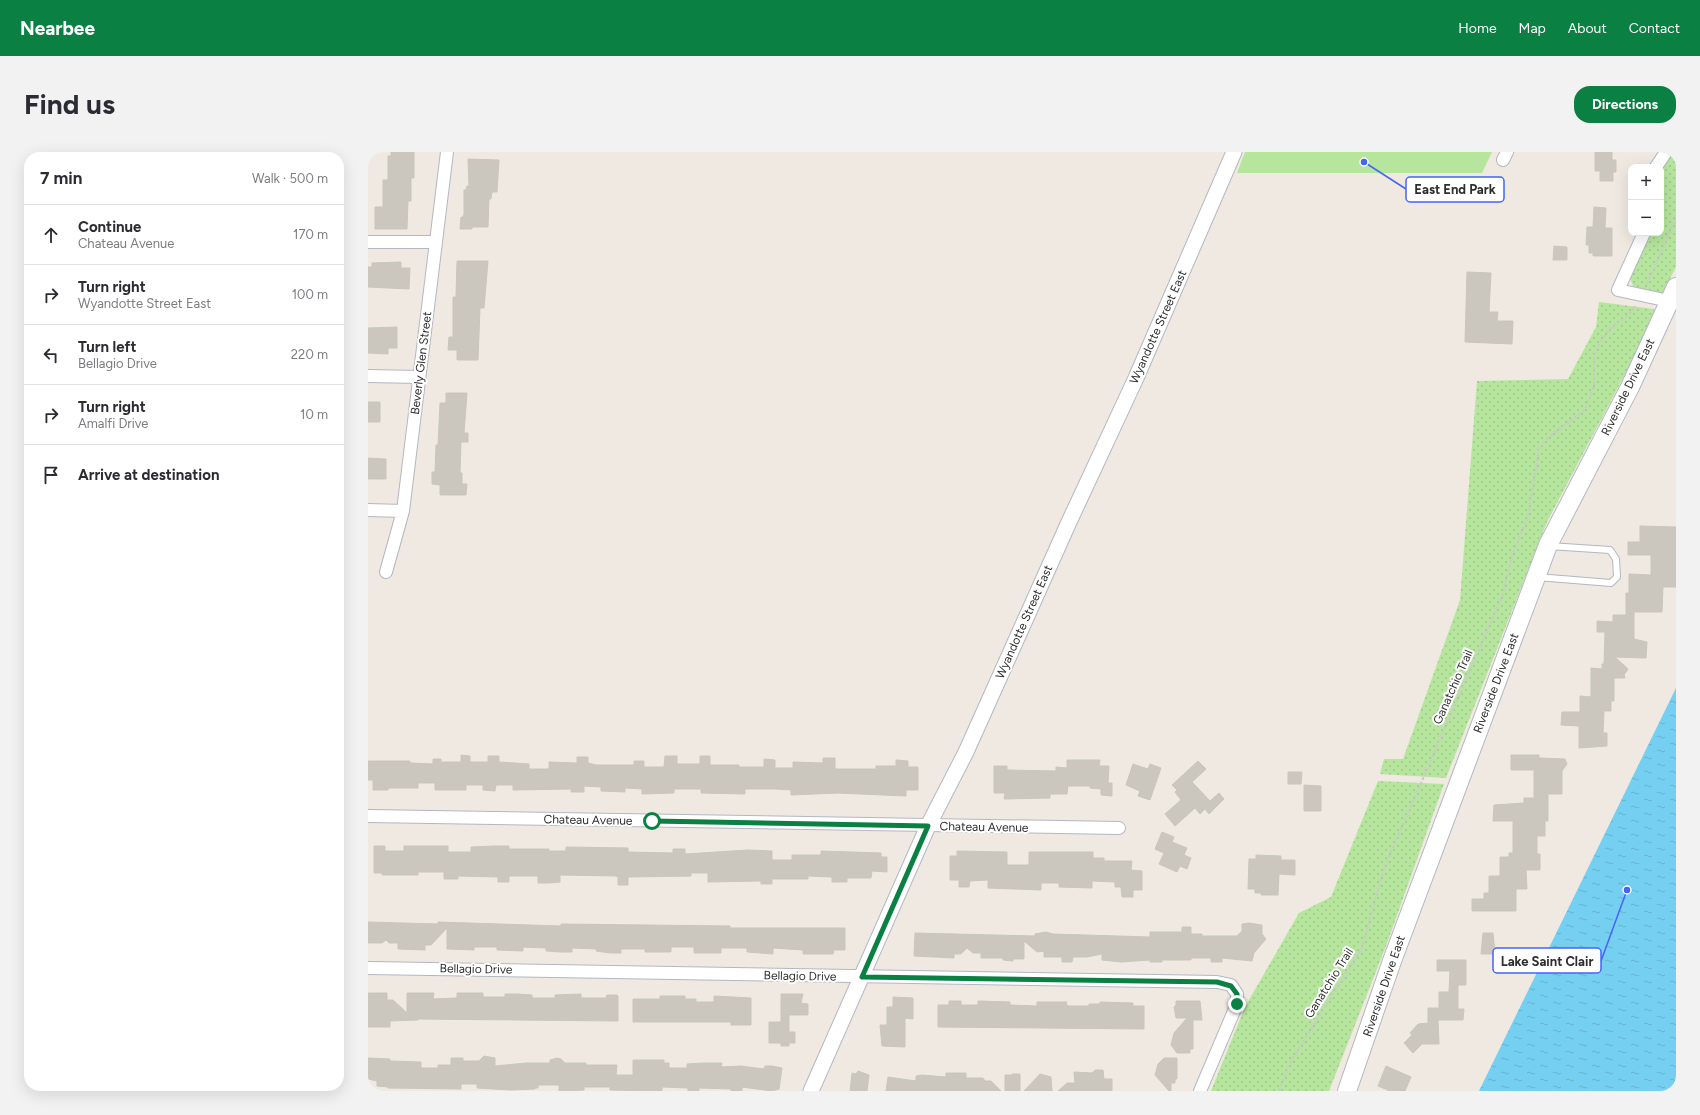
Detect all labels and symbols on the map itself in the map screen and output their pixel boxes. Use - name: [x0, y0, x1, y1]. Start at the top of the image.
- callout: East End Park: [1406, 177, 1504, 202]
- text: East End Park: [1414, 182, 1496, 197]
- street label: Wyandotte Street East: [1127, 268, 1190, 386]
- street label: Beverly Glen Street: [408, 310, 434, 415]
- street label: Riverside Drive East: [1598, 336, 1658, 438]
- street label: Wyandotte Street East: [993, 563, 1056, 681]
- street label: Riverside Drive East: [1470, 631, 1522, 735]
- street label: Ganatchio Trail: [1430, 648, 1476, 726]
- street label: Chateau Avenue: [543, 812, 633, 828]
- route start: [643, 812, 661, 830]
- street label: Chateau Avenue: [939, 819, 1029, 835]
- street label: Riverside Drive East: [1360, 933, 1408, 1038]
- street label: Ganatchio Trail: [1302, 945, 1356, 1021]
- callout: Lake Saint Clair: [1493, 948, 1601, 973]
- text: Lake Saint Clair: [1501, 954, 1593, 969]
- street label: Bellagio Drive: [439, 961, 513, 977]
- street label: Bellagio Drive: [763, 968, 837, 984]
- route end: [1228, 995, 1246, 1013]

